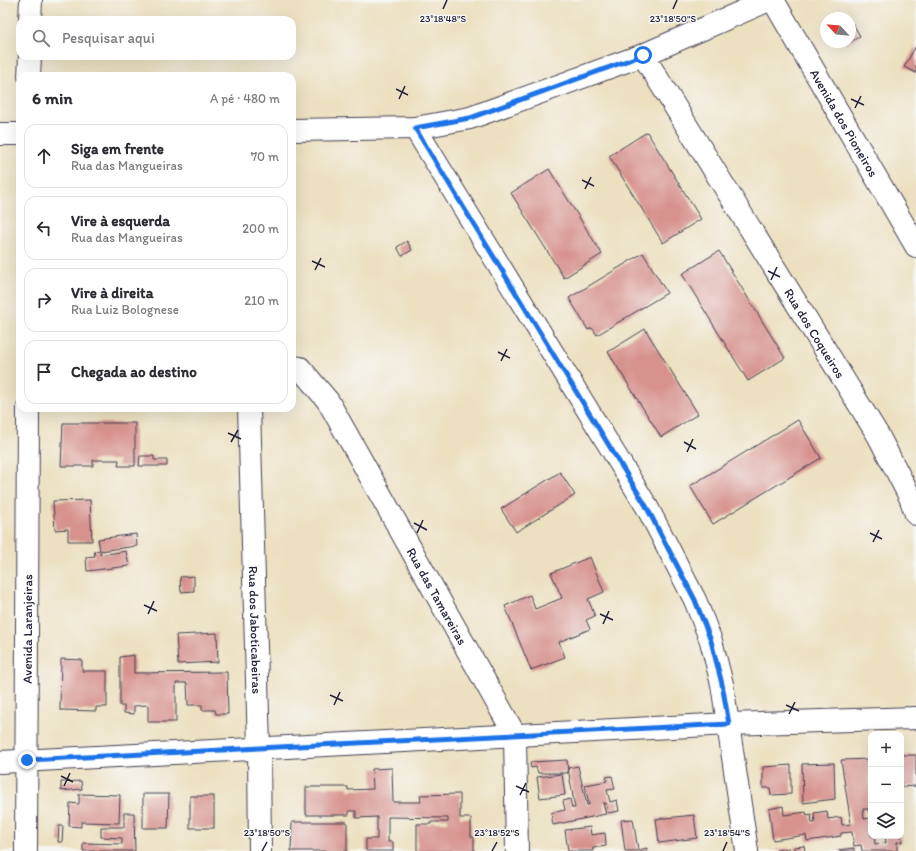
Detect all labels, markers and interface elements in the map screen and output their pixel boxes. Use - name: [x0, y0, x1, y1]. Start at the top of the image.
- text: 23°18'48"S: [420, 12, 467, 25]
- text: 23°18'50"S: [650, 12, 697, 25]
- north arrow: [820, 12, 856, 48]
- search box: [16, 16, 296, 60]
- icon: search: [30, 27, 52, 49]
- text: Pesquisar aqui: [62, 29, 155, 47]
- route start: [634, 46, 652, 64]
- street label: Avenida dos Pioneiros: [807, 67, 881, 180]
- text: 6 min: [32, 88, 73, 108]
- text: A pé · 480 m: [210, 91, 280, 106]
- text: Siga em frente: [71, 140, 164, 158]
- icon: ahead: [33, 145, 55, 167]
- text: 70 m: [251, 149, 279, 164]
- text: Rua das Mangueiras: [71, 158, 183, 173]
- text: Vire à esquerda: [71, 212, 170, 230]
- icon: left: [33, 217, 55, 239]
- text: 200 m: [242, 221, 279, 236]
- text: Rua das Mangueiras: [71, 230, 183, 245]
- text: Vire à direita: [71, 284, 154, 302]
- street label: Rua dos Coqueiros: [781, 286, 848, 381]
- icon: right: [33, 289, 55, 311]
- text: 210 m: [244, 293, 279, 308]
- text: Rua Luiz Bolognese: [71, 302, 179, 317]
- icon: arrive: [33, 361, 55, 383]
- text: Chegada ao destino: [71, 363, 197, 381]
- street label: Rua das Tamareiras: [404, 545, 470, 648]
- street label: Rua dos Jaboticabeiras: [246, 566, 264, 694]
- street label: Avenida Laranjeiras: [20, 574, 35, 684]
- map controls: [868, 731, 904, 839]
- button: +: [868, 731, 904, 767]
- route end: [18, 751, 36, 769]
- button: −: [868, 767, 904, 803]
- button: layers: [868, 803, 904, 839]
- text: 23°18'50"S: [244, 826, 291, 839]
- text: 23°18'52"S: [474, 826, 520, 839]
- text: 23°18'54"S: [704, 826, 750, 839]

